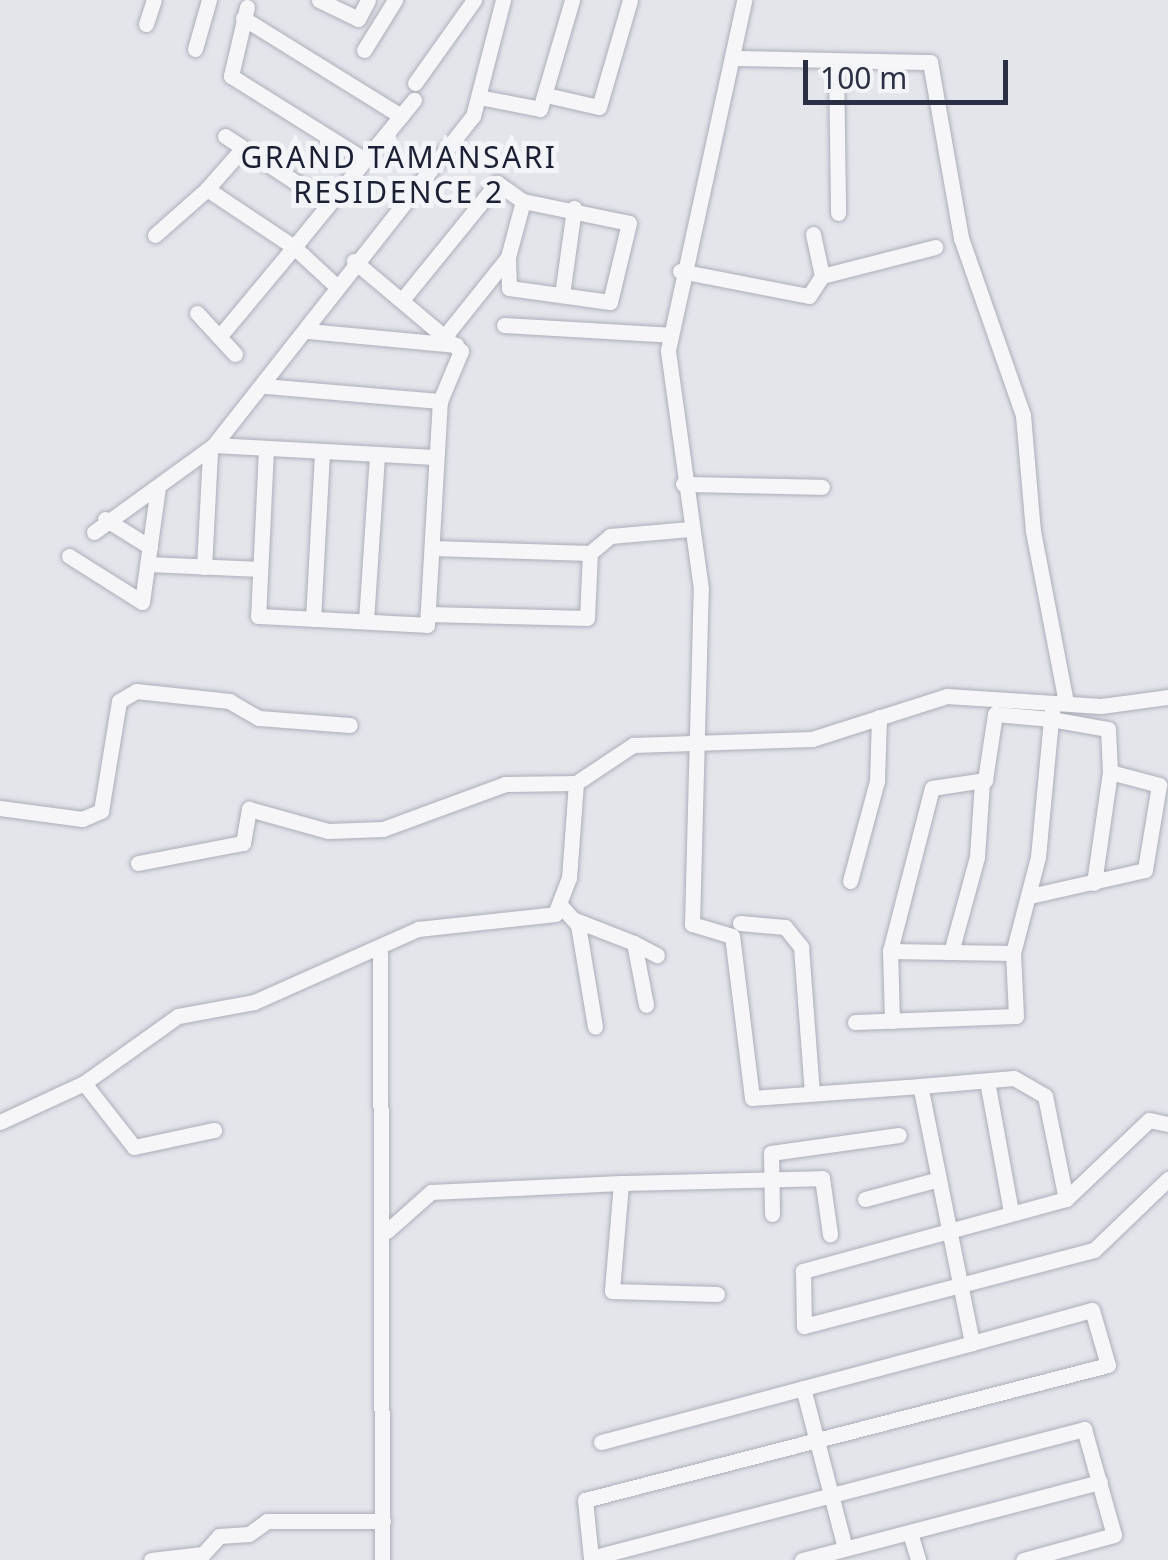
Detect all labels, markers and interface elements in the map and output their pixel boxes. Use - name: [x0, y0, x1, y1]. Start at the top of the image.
- scale bar: [808, 40, 1013, 102]
- text: 100 m: [820, 57, 907, 98]
- district label: GRAND TAMANSARI RESIDENCE 2: [240, 139, 558, 210]

